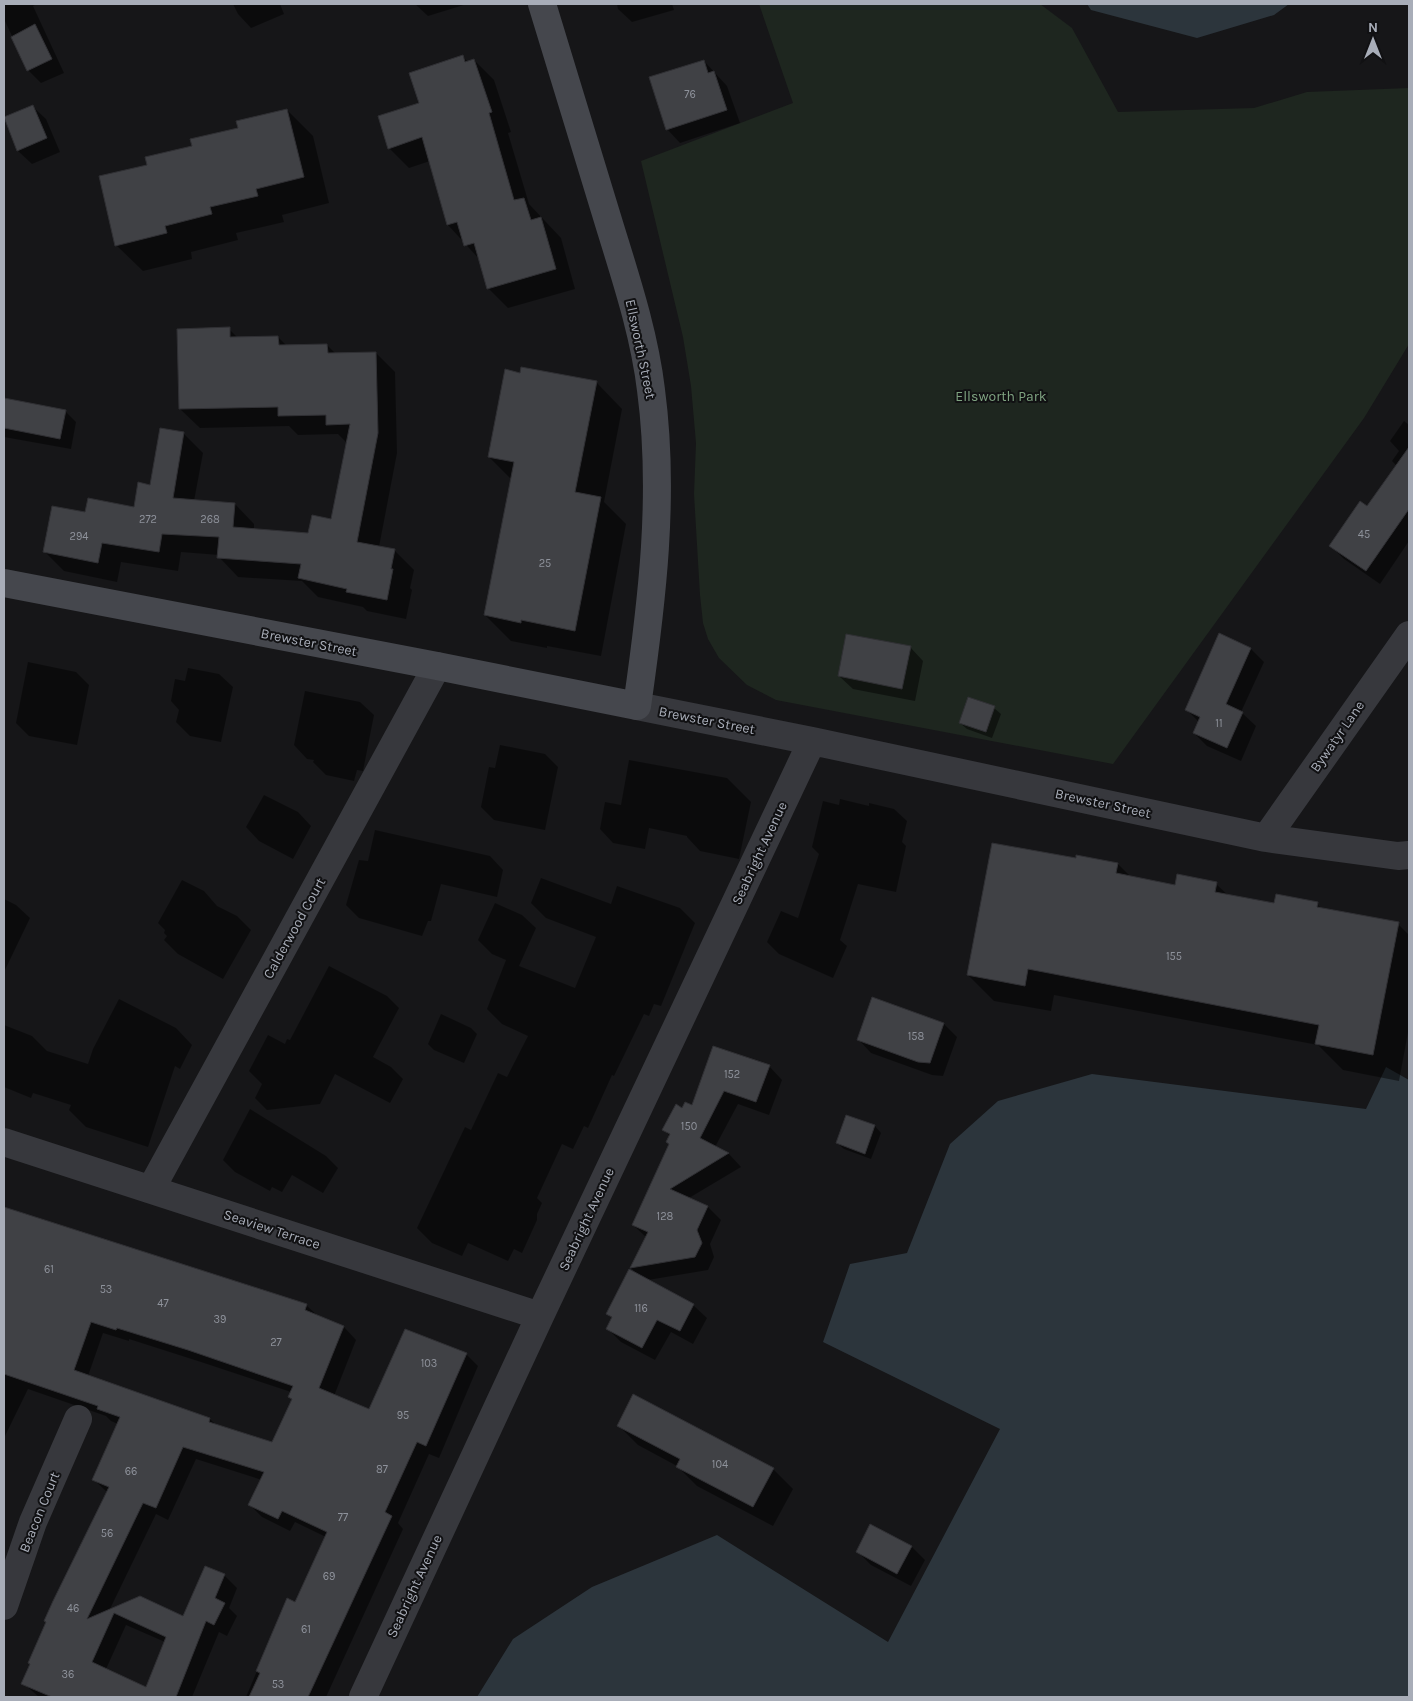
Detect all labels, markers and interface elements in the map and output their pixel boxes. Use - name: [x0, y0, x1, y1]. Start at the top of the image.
- north arrow: [1348, 15, 1398, 65]
- text: N: [1368, 19, 1378, 36]
- house number: 76: [684, 88, 696, 101]
- street label: Ellsworth Street: [622, 298, 659, 400]
- park label: Ellsworth Park: [955, 388, 1047, 405]
- house number: 272: [139, 513, 157, 526]
- house number: 268: [200, 513, 220, 526]
- house number: 45: [1358, 528, 1370, 541]
- house number: 294: [70, 530, 88, 543]
- house number: 25: [539, 557, 551, 570]
- street label: Brewster Street: [259, 625, 358, 660]
- street label: Bywatyr Lane: [1307, 697, 1368, 775]
- street label: Brewster Street: [657, 703, 756, 738]
- house number: 11: [1215, 717, 1223, 730]
- street label: Brewster Street: [1053, 785, 1152, 822]
- street label: Seabright Avenue: [728, 799, 791, 908]
- street label: Calderwood Court: [260, 875, 329, 982]
- house number: 155: [1166, 950, 1182, 963]
- house number: 158: [908, 1030, 925, 1043]
- house number: 152: [724, 1068, 740, 1081]
- house number: 150: [681, 1120, 697, 1133]
- street label: Seabright Avenue: [555, 1165, 618, 1274]
- street label: Seaview Terrace: [221, 1206, 322, 1253]
- house number: 128: [657, 1210, 674, 1223]
- house number: 61: [44, 1263, 54, 1276]
- house number: 53: [100, 1283, 112, 1296]
- house number: 47: [157, 1297, 169, 1310]
- house number: 116: [634, 1302, 648, 1315]
- house number: 39: [214, 1313, 226, 1326]
- house number: 27: [270, 1336, 282, 1349]
- house number: 103: [421, 1357, 437, 1370]
- house number: 95: [397, 1409, 409, 1422]
- house number: 104: [712, 1458, 728, 1471]
- house number: 87: [376, 1463, 388, 1476]
- house number: 66: [125, 1465, 137, 1478]
- street label: Beacon Court: [16, 1469, 63, 1555]
- house number: 77: [338, 1511, 348, 1524]
- house number: 56: [101, 1527, 113, 1540]
- street label: Seabright Avenue: [383, 1532, 446, 1641]
- house number: 69: [323, 1570, 335, 1583]
- house number: 46: [67, 1602, 79, 1615]
- house number: 61: [301, 1623, 311, 1636]
- house number: 36: [62, 1668, 74, 1681]
- house number: 53: [272, 1678, 284, 1691]

